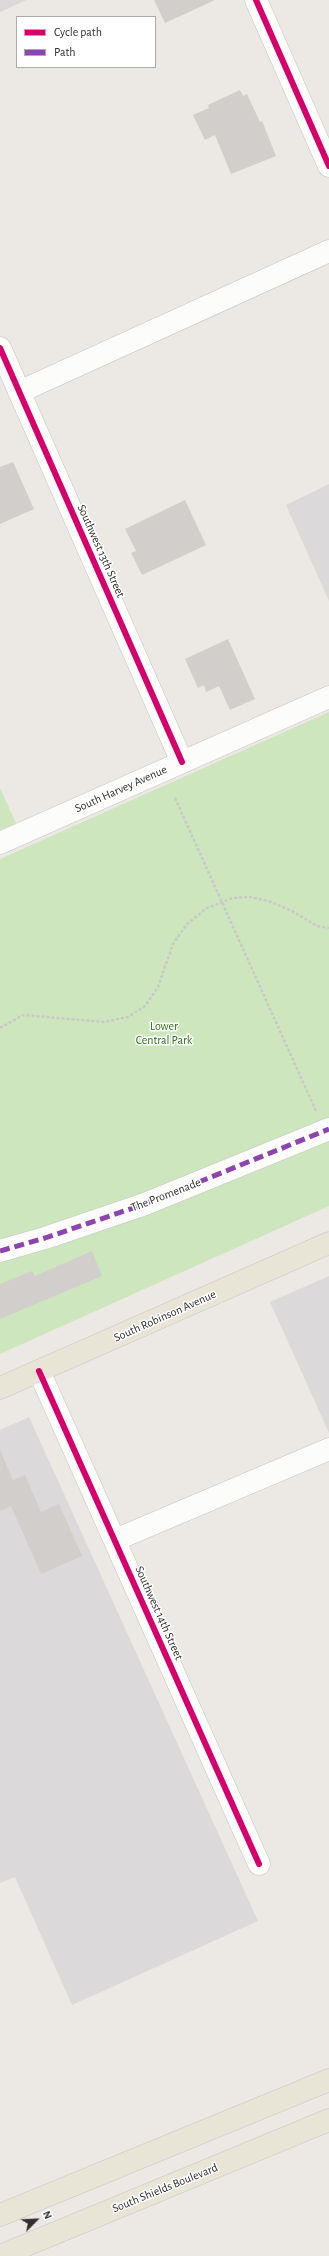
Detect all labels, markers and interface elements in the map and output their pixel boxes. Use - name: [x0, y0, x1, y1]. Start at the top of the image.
- legend: [16, 16, 156, 68]
- text: Cycle path: [54, 26, 102, 38]
- text: Path: [54, 46, 76, 58]
- street label: Southwest 13th Street: [74, 502, 128, 600]
- street label: South Harvey Avenue: [73, 762, 169, 816]
- park label: Lower Central Park: [136, 1019, 192, 1047]
- street label: The Promenade: [129, 1175, 203, 1215]
- street label: South Robinson Avenue: [112, 1287, 218, 1345]
- street label: Southwest 14th Street: [132, 1564, 186, 1662]
- street label: South Shields Boulevard: [110, 2160, 220, 2216]
- north arrow: [16, 2200, 56, 2240]
- text: N: [41, 2209, 54, 2221]

